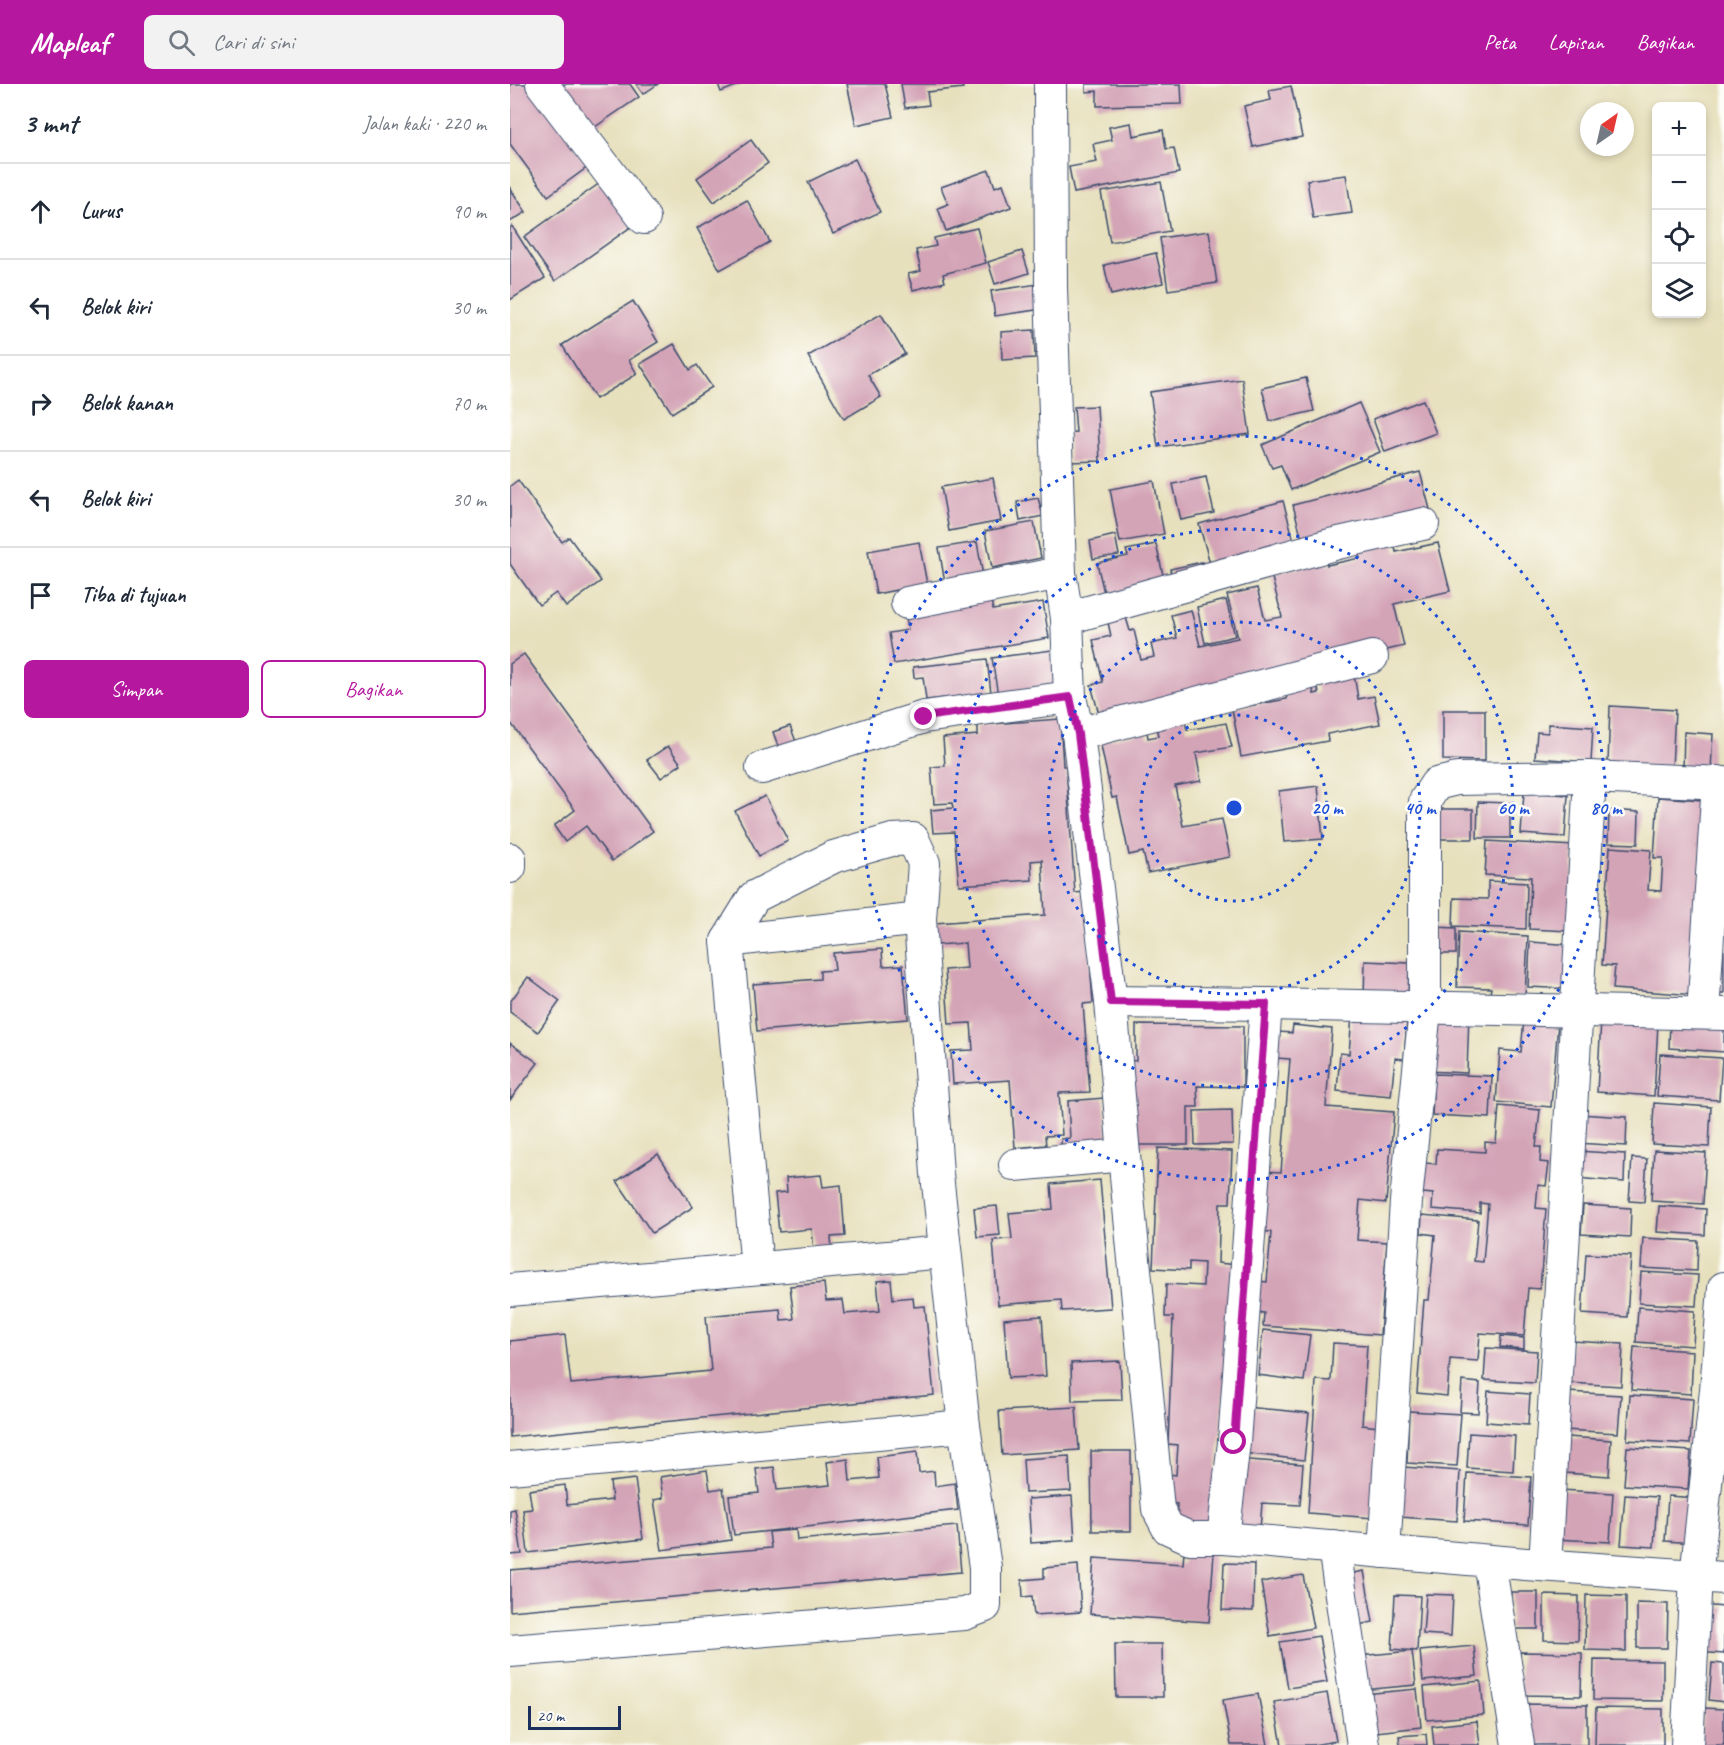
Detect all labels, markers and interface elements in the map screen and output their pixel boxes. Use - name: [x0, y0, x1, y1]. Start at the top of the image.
- search box: [144, 15, 564, 69]
- text: Mapleaf: [30, 25, 108, 60]
- icon: search: [165, 26, 198, 59]
- text: Cari di sini: [213, 28, 294, 56]
- text: Peta: [1484, 29, 1516, 55]
- text: Lapisan: [1549, 29, 1604, 55]
- text: Bagikan: [1637, 29, 1694, 55]
- north arrow: [1580, 102, 1634, 156]
- map controls: [1652, 102, 1706, 318]
- button: +: [1652, 102, 1706, 156]
- text: 3 mnt: [24, 107, 77, 140]
- text: Jalan kaki · 220 m: [363, 111, 486, 136]
- button: −: [1652, 156, 1706, 210]
- icon: ahead: [24, 195, 57, 228]
- text: Lurus: [81, 197, 121, 225]
- text: 90 m: [452, 199, 486, 224]
- button: locate: [1652, 210, 1706, 264]
- button: layers: [1652, 264, 1706, 318]
- icon: left: [24, 291, 57, 324]
- text: Belok kiri: [81, 293, 150, 321]
- text: 30 m: [452, 295, 486, 320]
- icon: right: [24, 387, 57, 420]
- text: Belok kanan: [81, 389, 173, 417]
- text: 70 m: [452, 391, 486, 416]
- icon: left: [24, 483, 57, 516]
- text: Belok kiri: [81, 485, 150, 513]
- text: 30 m: [452, 487, 486, 512]
- icon: arrive: [24, 579, 57, 612]
- text: Tiba di tujuan: [81, 581, 186, 609]
- button: Simpan: [24, 660, 249, 718]
- button: Bagikan: [261, 660, 486, 718]
- route end: [910, 703, 936, 729]
- text: 20 m: [1312, 797, 1344, 819]
- text: 40 m: [1405, 797, 1437, 819]
- text: 60 m: [1497, 797, 1530, 819]
- text: 80 m: [1591, 797, 1623, 819]
- centre of rings: [1224, 798, 1244, 818]
- route start: [1220, 1428, 1246, 1454]
- scale bar: [528, 1703, 621, 1730]
- text: 20 m: [537, 1706, 564, 1726]

